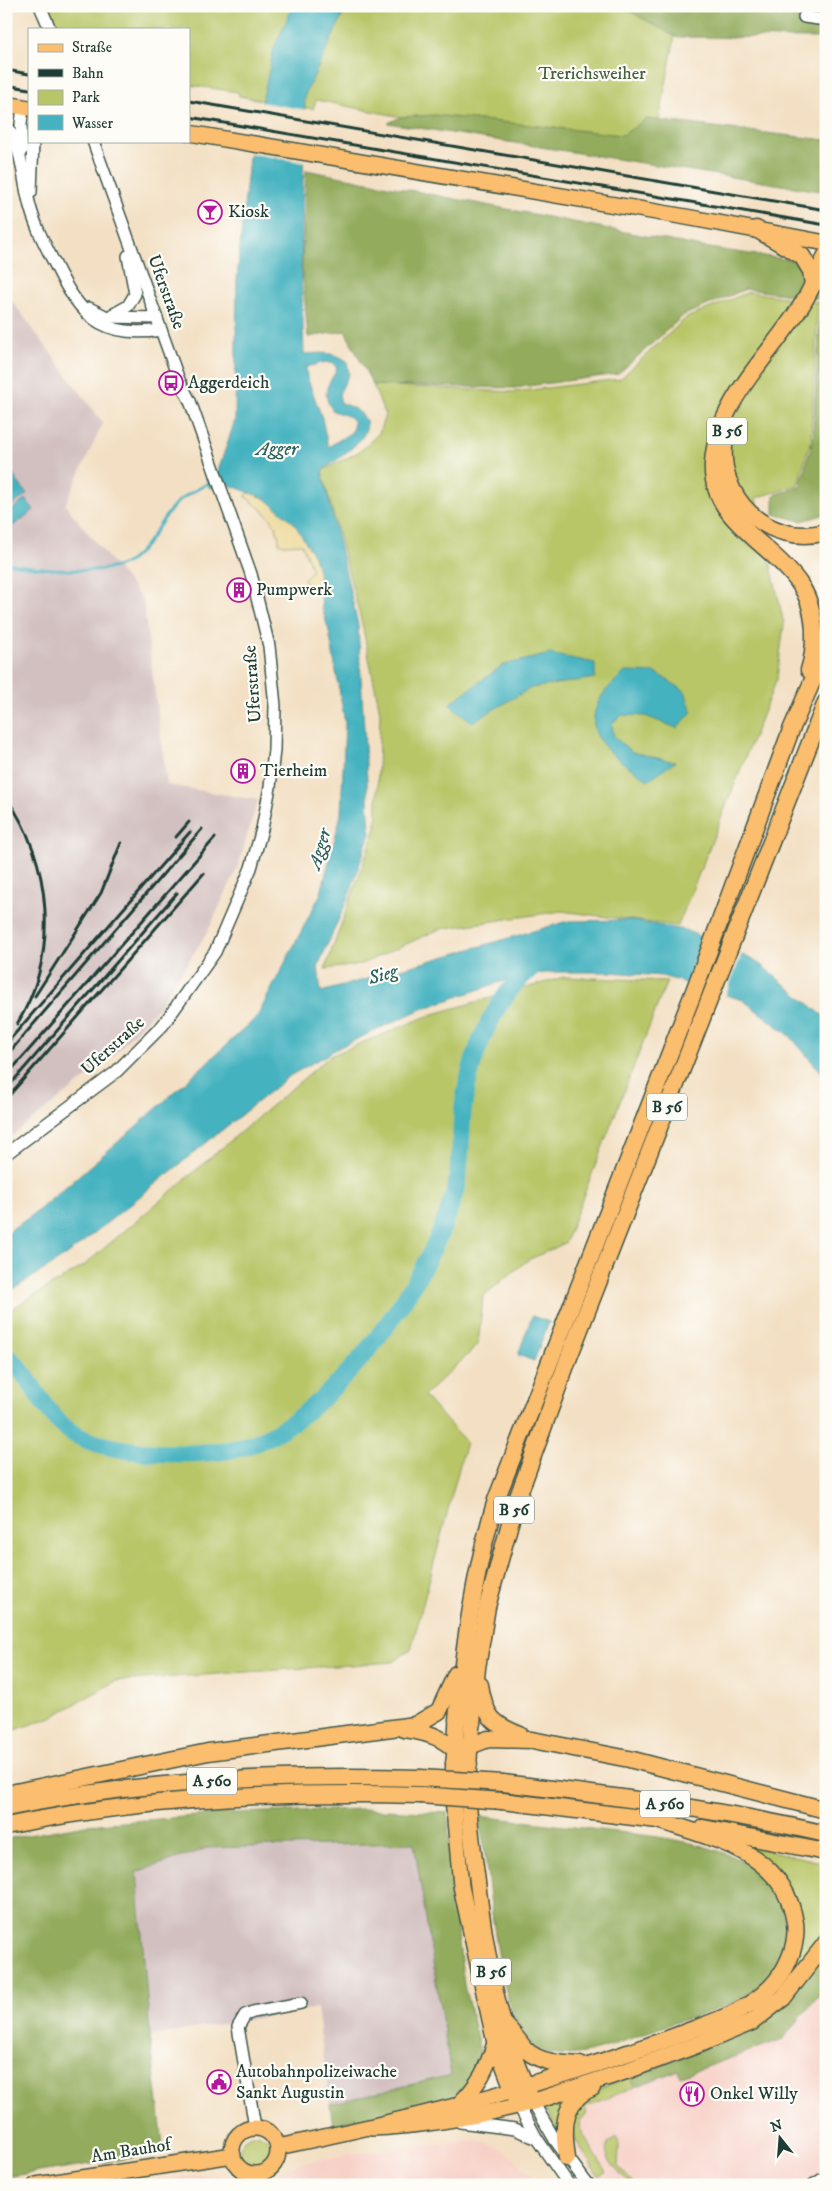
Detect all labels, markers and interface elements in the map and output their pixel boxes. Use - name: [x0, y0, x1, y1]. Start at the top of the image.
- legend: [28, 28, 190, 142]
- text: Straße: [72, 38, 112, 57]
- park label: Trerichsweiher: [538, 63, 646, 85]
- text: Bahn: [72, 64, 104, 83]
- text: Park: [72, 88, 101, 107]
- text: Wasser: [71, 114, 113, 133]
- bar icon: Kiosk: [197, 199, 223, 225]
- place label: Kiosk: [228, 201, 269, 223]
- street label: Uferstraße: [142, 252, 190, 332]
- bus stop icon: Aggerdeich: [158, 370, 184, 396]
- place label: Aggerdeich: [188, 372, 270, 394]
- road number: B 56: [707, 418, 747, 444]
- water label: Agger: [254, 438, 300, 461]
- building icon: Pumpwerk: [226, 577, 252, 603]
- place label: Pumpwerk: [256, 579, 332, 601]
- street label: Uferstraße: [239, 644, 267, 724]
- building icon: Tierheim: [230, 758, 256, 784]
- place label: Tierheim: [260, 760, 327, 782]
- water label: Agger: [303, 824, 337, 874]
- water label: Sieg: [365, 959, 402, 991]
- street label: Uferstraße: [77, 1012, 149, 1080]
- road number: B 56: [647, 1094, 687, 1120]
- road number: B 56: [494, 1496, 534, 1524]
- road number: A 560: [187, 1768, 237, 1794]
- road number: A 560: [640, 1790, 690, 1818]
- road number: B 56: [471, 1958, 511, 1985]
- place label: Autobahnpolizeiwache Sankt Augustin: [236, 2061, 397, 2104]
- public building icon: Autobahnpolizeiwache Sankt Augustin: [206, 2069, 232, 2095]
- restaurant icon: Onkel Willy: [679, 2081, 705, 2107]
- place label: Onkel Willy: [710, 2083, 798, 2105]
- north arrow: [754, 2114, 804, 2164]
- text: N: [768, 2116, 785, 2137]
- street label: Am Bauhof: [90, 2133, 176, 2168]

